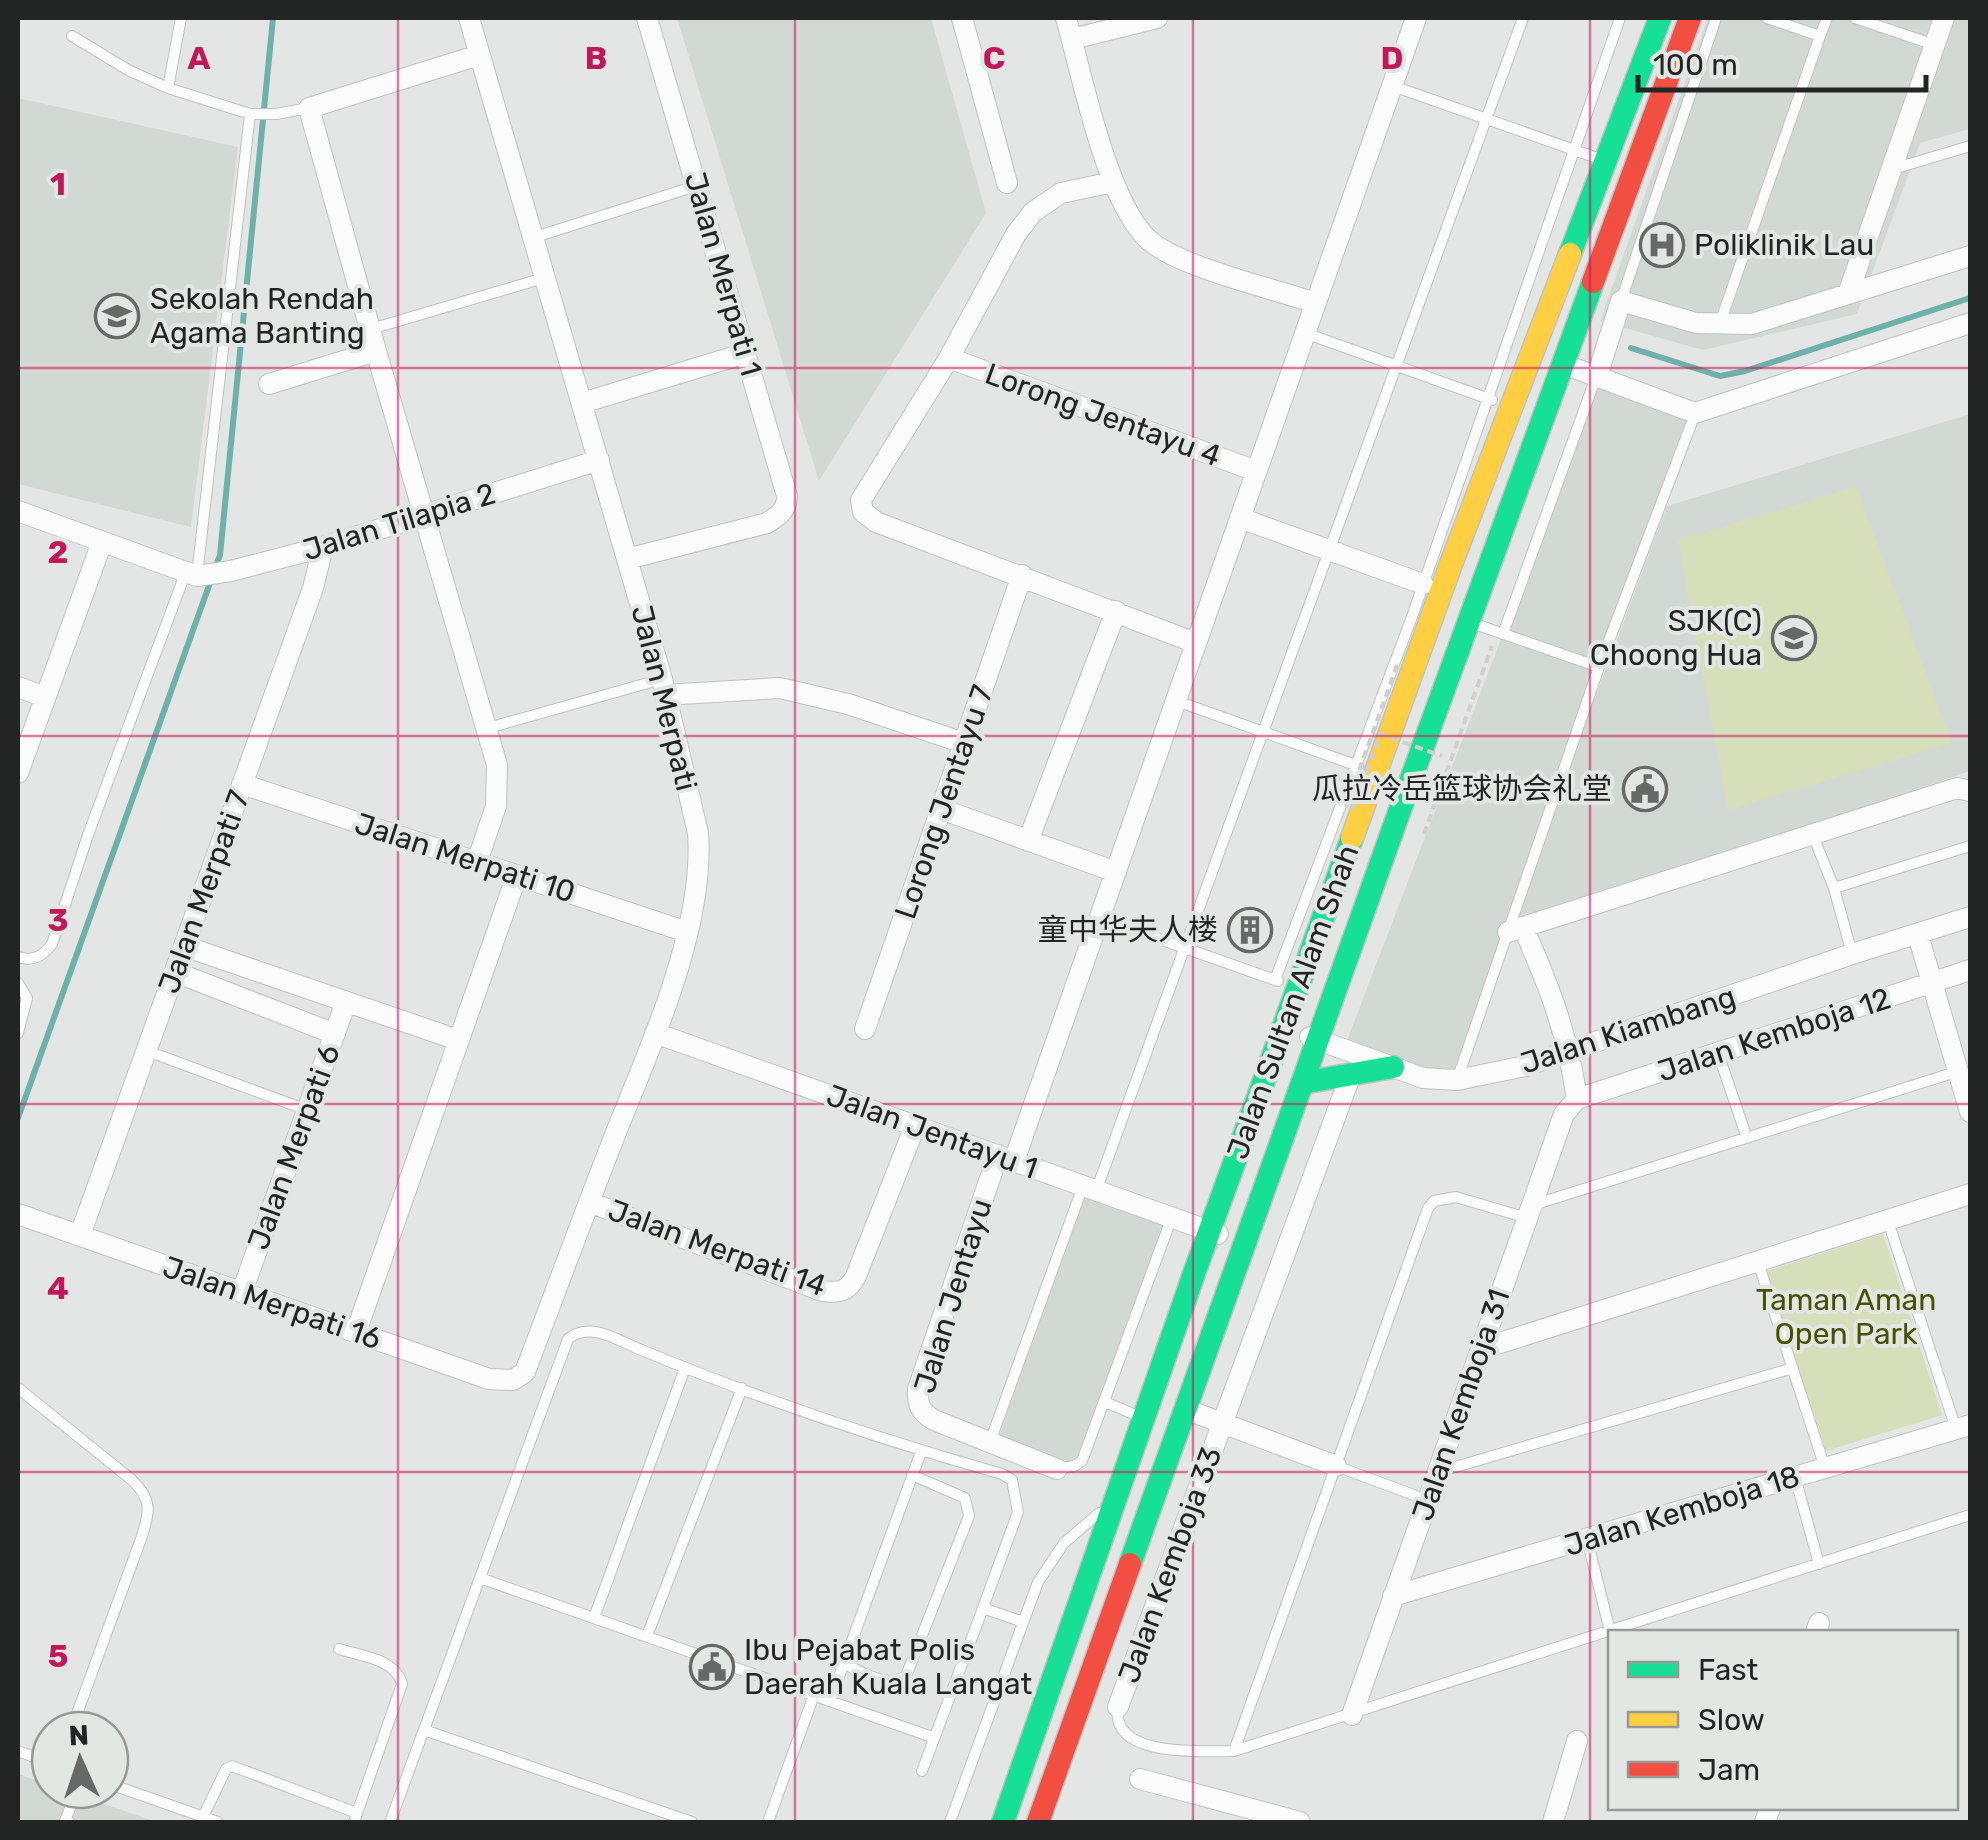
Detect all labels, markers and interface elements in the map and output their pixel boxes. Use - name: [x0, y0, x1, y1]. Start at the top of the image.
- scale bar: [1638, 30, 1926, 92]
- text: A: [188, 39, 211, 77]
- text: B: [585, 39, 607, 77]
- text: C: [983, 39, 1005, 77]
- text: D: [1381, 39, 1403, 77]
- text: 100 m: [1653, 47, 1738, 83]
- text: 1: [50, 165, 66, 203]
- street label: Jalan Merpati 1: [677, 168, 769, 380]
- hospital icon: Poliklinik Lau: [1639, 222, 1685, 268]
- place label: Poliklinik Lau: [1694, 227, 1874, 263]
- place label: Sekolah Rendah Agama Banting: [150, 281, 374, 351]
- school or university icon: Sekolah Rendah Agama Banting: [94, 293, 140, 339]
- street label: Lorong Jentayu 4: [980, 356, 1226, 474]
- street label: Jalan Tilapia 2: [299, 476, 499, 568]
- text: 2: [48, 533, 68, 571]
- street label: Jalan Merpati: [624, 601, 704, 795]
- place label: SJK(C) Choong Hua: [1590, 603, 1762, 673]
- school or university icon: SJK(C) Choong Hua: [1771, 615, 1817, 661]
- street label: Lorong Jentayu 7: [887, 680, 1001, 924]
- public building icon: 瓜拉冷岳篮球协会礼堂: [1622, 766, 1668, 812]
- place label: 瓜拉冷岳篮球协会礼堂: [1312, 771, 1612, 807]
- street label: Jalan Merpati 7: [151, 786, 257, 998]
- street label: Jalan Merpati 10: [350, 805, 580, 911]
- street label: Jalan Sultan Alam Shah: [1219, 840, 1367, 1164]
- text: 3: [47, 901, 69, 939]
- building icon: 童中华夫人楼: [1227, 907, 1273, 953]
- place label: 童中华夫人楼: [1038, 912, 1218, 948]
- street label: Jalan Kiambang: [1516, 978, 1740, 1082]
- street label: Jalan Kemboja 12: [1653, 980, 1895, 1090]
- street label: Jalan Merpati 6: [240, 1040, 348, 1254]
- street label: Jalan Jentayu 1: [822, 1077, 1042, 1187]
- street label: Jalan Merpati 14: [603, 1192, 831, 1304]
- street label: Jalan Jentayu: [906, 1195, 1000, 1397]
- street label: Jalan Merpati 16: [158, 1249, 386, 1357]
- text: 4: [47, 1269, 69, 1307]
- park label: Taman Aman Open Park: [1756, 1282, 1936, 1352]
- street label: Jalan Kemboja 31: [1405, 1285, 1517, 1525]
- street label: Jalan Kemboja 33: [1111, 1442, 1229, 1688]
- street label: Jalan Kemboja 18: [1560, 1458, 1804, 1564]
- legend: [1608, 1630, 1958, 1810]
- place label: Ibu Pejabat Polis Daerah Kuala Langat: [744, 1632, 1033, 1702]
- text: 5: [48, 1637, 68, 1675]
- public building icon: Ibu Pejabat Polis Daerah Kuala Langat: [689, 1644, 735, 1690]
- text: Fast: [1698, 1652, 1758, 1688]
- text: Slow: [1698, 1702, 1765, 1738]
- north arrow: [30, 1710, 130, 1810]
- text: N: [68, 1719, 90, 1753]
- text: Jam: [1698, 1752, 1760, 1788]

